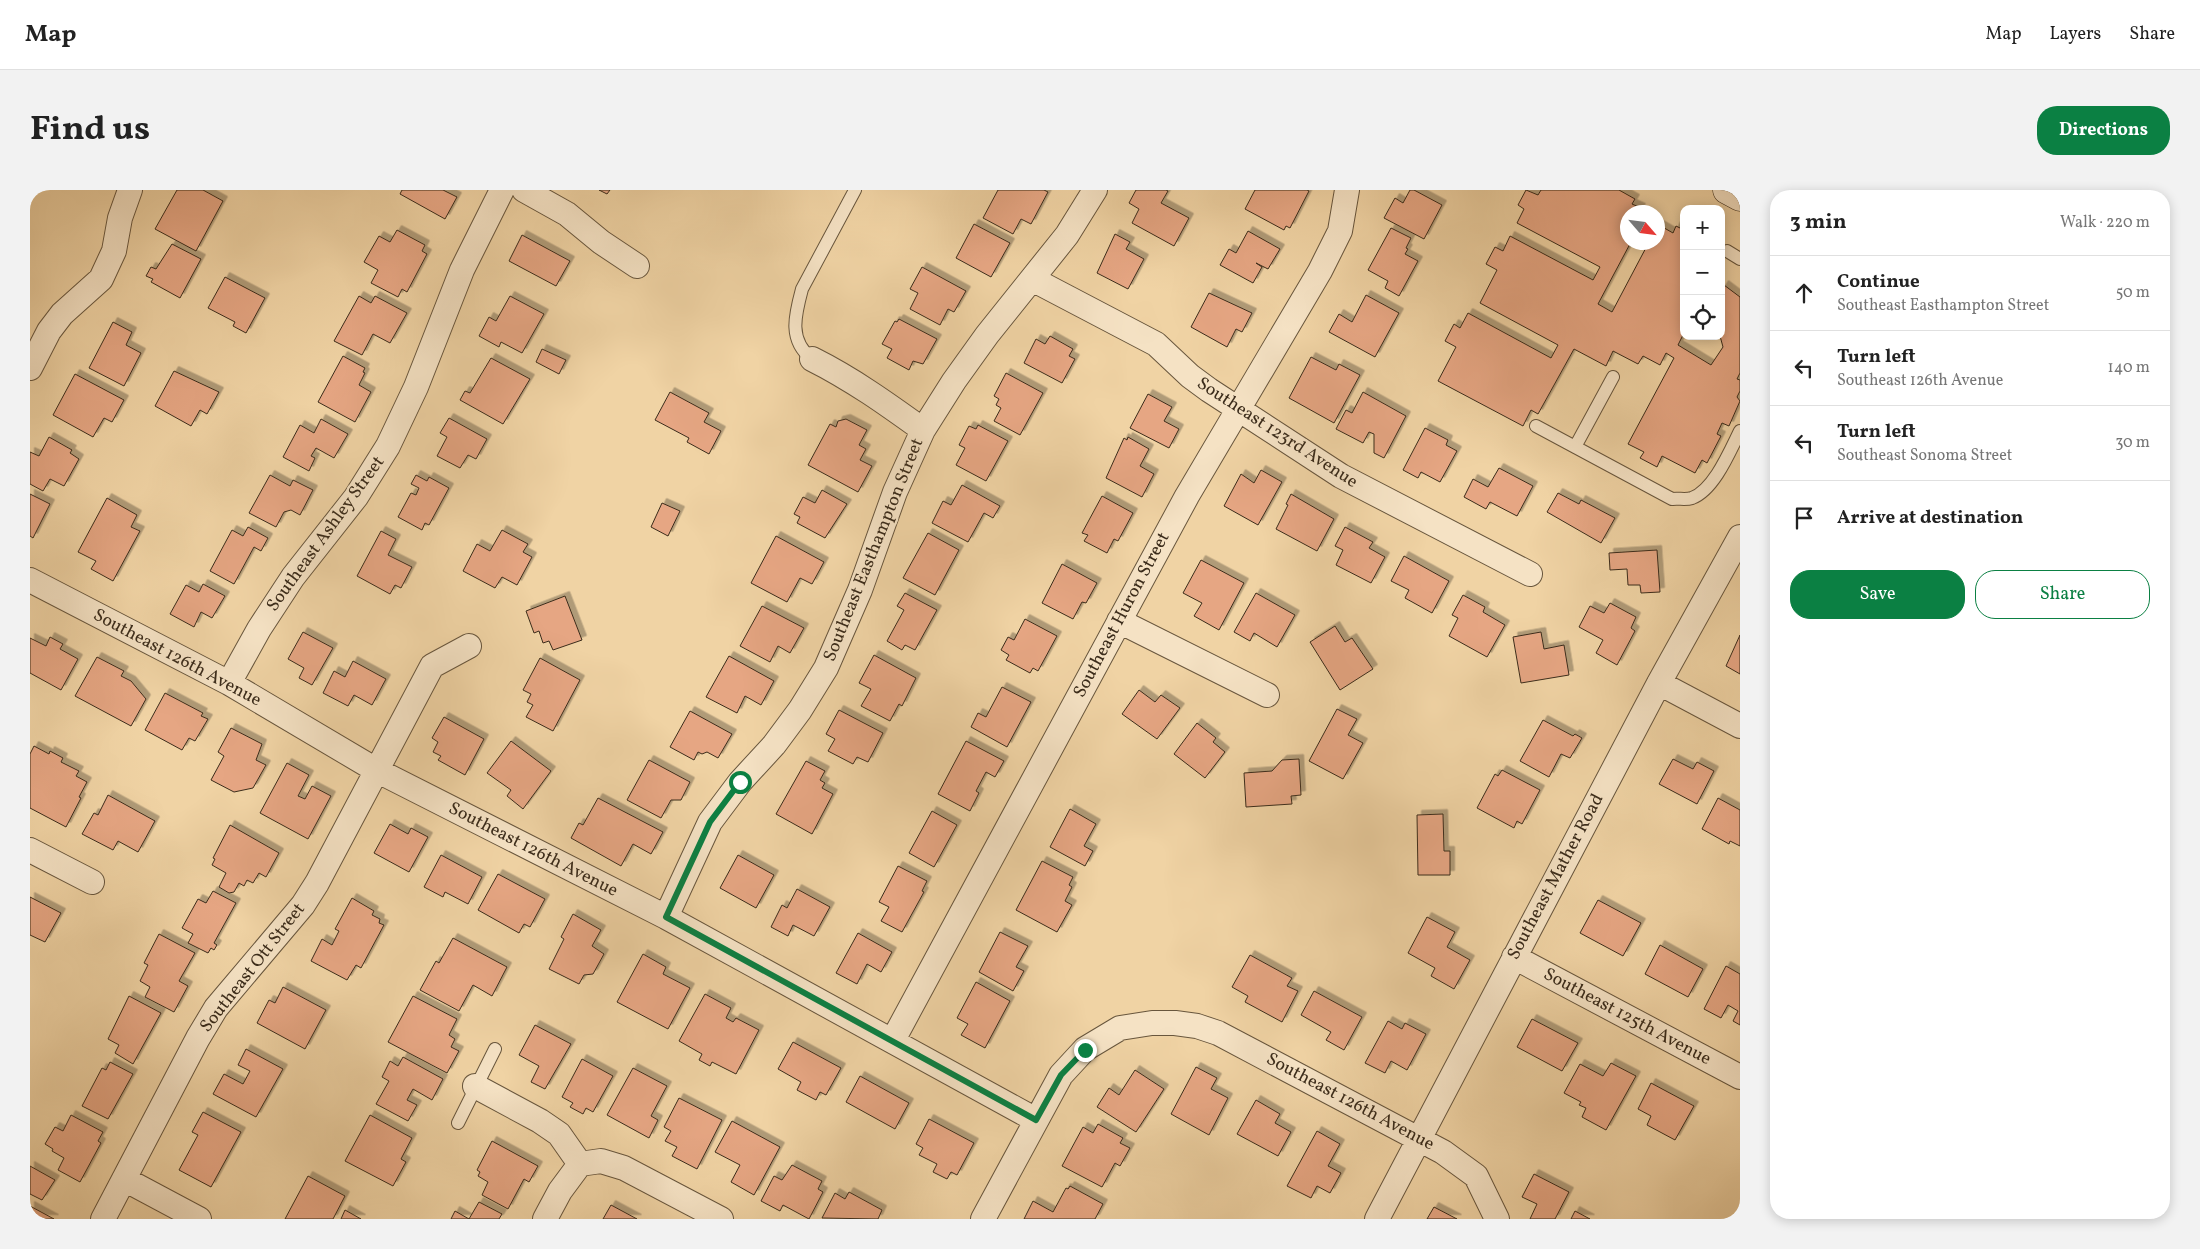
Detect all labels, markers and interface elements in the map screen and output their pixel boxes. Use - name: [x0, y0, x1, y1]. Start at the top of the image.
- text: Map: [25, 18, 76, 52]
- text: Map: [1985, 22, 2021, 47]
- text: Layers: [2049, 22, 2101, 47]
- text: Share: [2129, 22, 2175, 47]
- text: Find us: [30, 106, 150, 154]
- button: Directions: [2037, 106, 2170, 155]
- north arrow: [1620, 205, 1665, 250]
- map controls: [1680, 205, 1725, 340]
- button: +: [1680, 205, 1725, 250]
- text: 3 min: [1790, 208, 1846, 237]
- text: Walk · 220 m: [2060, 212, 2150, 234]
- button: −: [1680, 250, 1725, 295]
- text: Continue: [1837, 269, 1920, 295]
- icon: ahead: [1790, 279, 1818, 307]
- text: 50 m: [2116, 282, 2150, 304]
- button: locate: [1680, 295, 1725, 340]
- text: Southeast Easthampton Street: [1837, 295, 2049, 317]
- text: Turn left: [1837, 344, 1916, 370]
- icon: left: [1790, 354, 1818, 382]
- text: 140 m: [2108, 357, 2150, 379]
- text: Southeast 126th Avenue: [1837, 370, 2003, 392]
- street label: Southeast 123rd Avenue: [1192, 371, 1362, 495]
- text: Turn left: [1837, 419, 1916, 445]
- icon: left: [1790, 429, 1818, 457]
- text: 30 m: [2115, 432, 2150, 454]
- street label: Southeast Easthampton Street: [818, 435, 930, 665]
- text: Southeast Sonoma Street: [1837, 445, 2012, 467]
- street label: Southeast Ashley Street: [261, 451, 391, 617]
- icon: arrive: [1790, 504, 1818, 532]
- text: Arrive at destination: [1837, 505, 2023, 531]
- street label: Southeast Huron Street: [1068, 528, 1176, 702]
- button: Save: [1790, 570, 1965, 619]
- button: Share: [1975, 570, 2150, 619]
- street label: Southeast 126th Avenue: [89, 603, 265, 713]
- route start: [729, 771, 752, 794]
- street label: Southeast Mather Road: [1502, 790, 1610, 964]
- street label: Southeast 126th Avenue: [444, 796, 622, 904]
- street label: Southeast Ott Street: [194, 898, 312, 1038]
- street label: Southeast 125th Avenue: [1539, 962, 1715, 1072]
- route end: [1074, 1039, 1097, 1062]
- street label: Southeast 126th Avenue: [1262, 1047, 1438, 1157]

